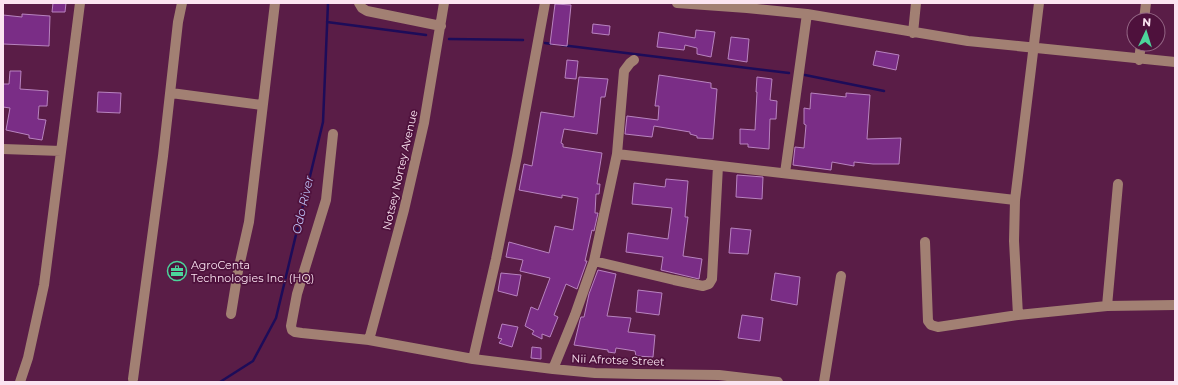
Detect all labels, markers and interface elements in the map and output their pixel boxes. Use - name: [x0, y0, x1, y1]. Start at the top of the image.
- north arrow: [1126, 12, 1166, 52]
- text: N: [1142, 15, 1152, 29]
- street label: Notsey Nortey Avenue: [379, 108, 421, 231]
- water label: Odo River: [289, 174, 317, 235]
- place label: AgroCenta Technologies Inc. (HQ): [191, 258, 314, 285]
- office icon: AgroCenta Technologies Inc. (HQ): [166, 260, 188, 282]
- street label: Nii Afrotse Street: [571, 351, 665, 369]

